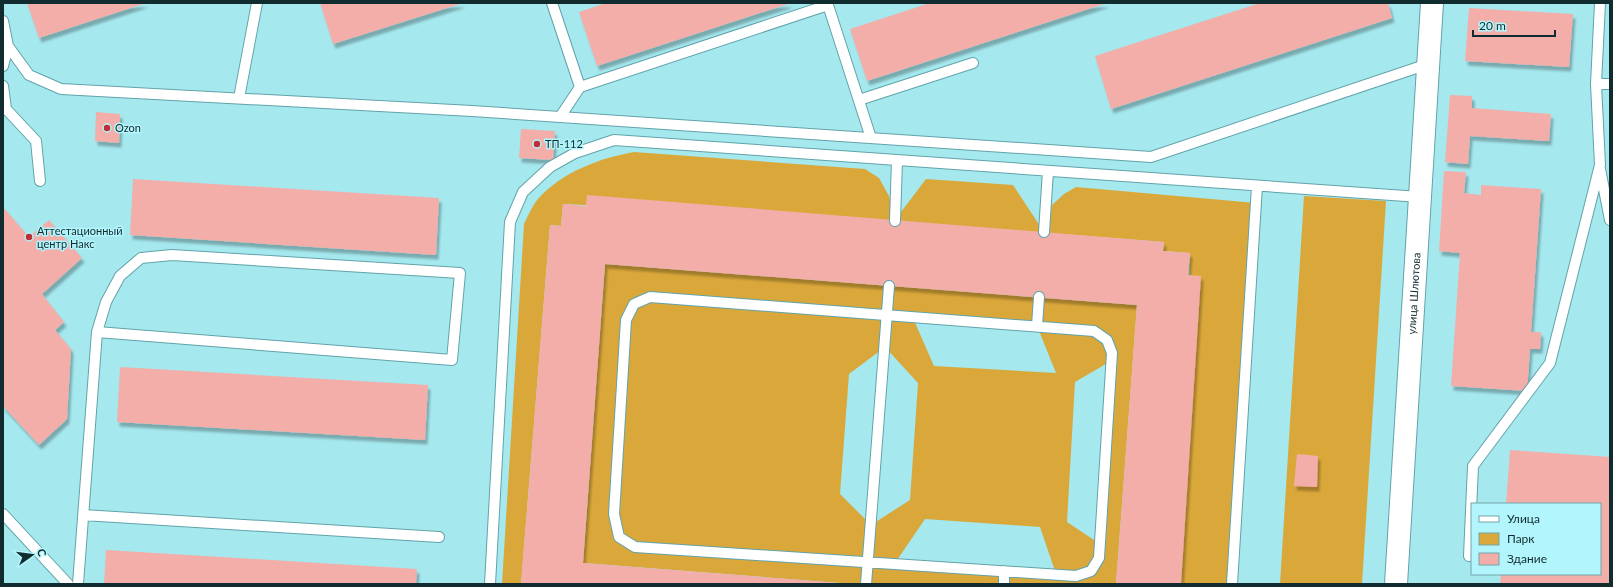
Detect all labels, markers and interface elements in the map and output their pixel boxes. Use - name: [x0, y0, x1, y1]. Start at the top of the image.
- scale bar: [1473, 12, 1555, 38]
- text: 20 m: [1479, 18, 1506, 33]
- place label: Ozon: [115, 121, 141, 134]
- marker: Ozon: [102, 123, 112, 133]
- place label: ТП-112: [545, 137, 583, 150]
- marker: ТП-112: [532, 139, 542, 149]
- place label: Аттестационный центр Накс: [37, 224, 123, 250]
- marker: Аттестационный центр Накс: [24, 232, 34, 242]
- street label: улица Шлютова: [1404, 252, 1423, 335]
- legend: [1471, 503, 1601, 575]
- text: Улица: [1507, 511, 1540, 526]
- text: Парк: [1507, 531, 1535, 546]
- north arrow: [12, 535, 52, 575]
- text: С: [35, 547, 50, 558]
- text: Здание: [1507, 551, 1547, 566]

